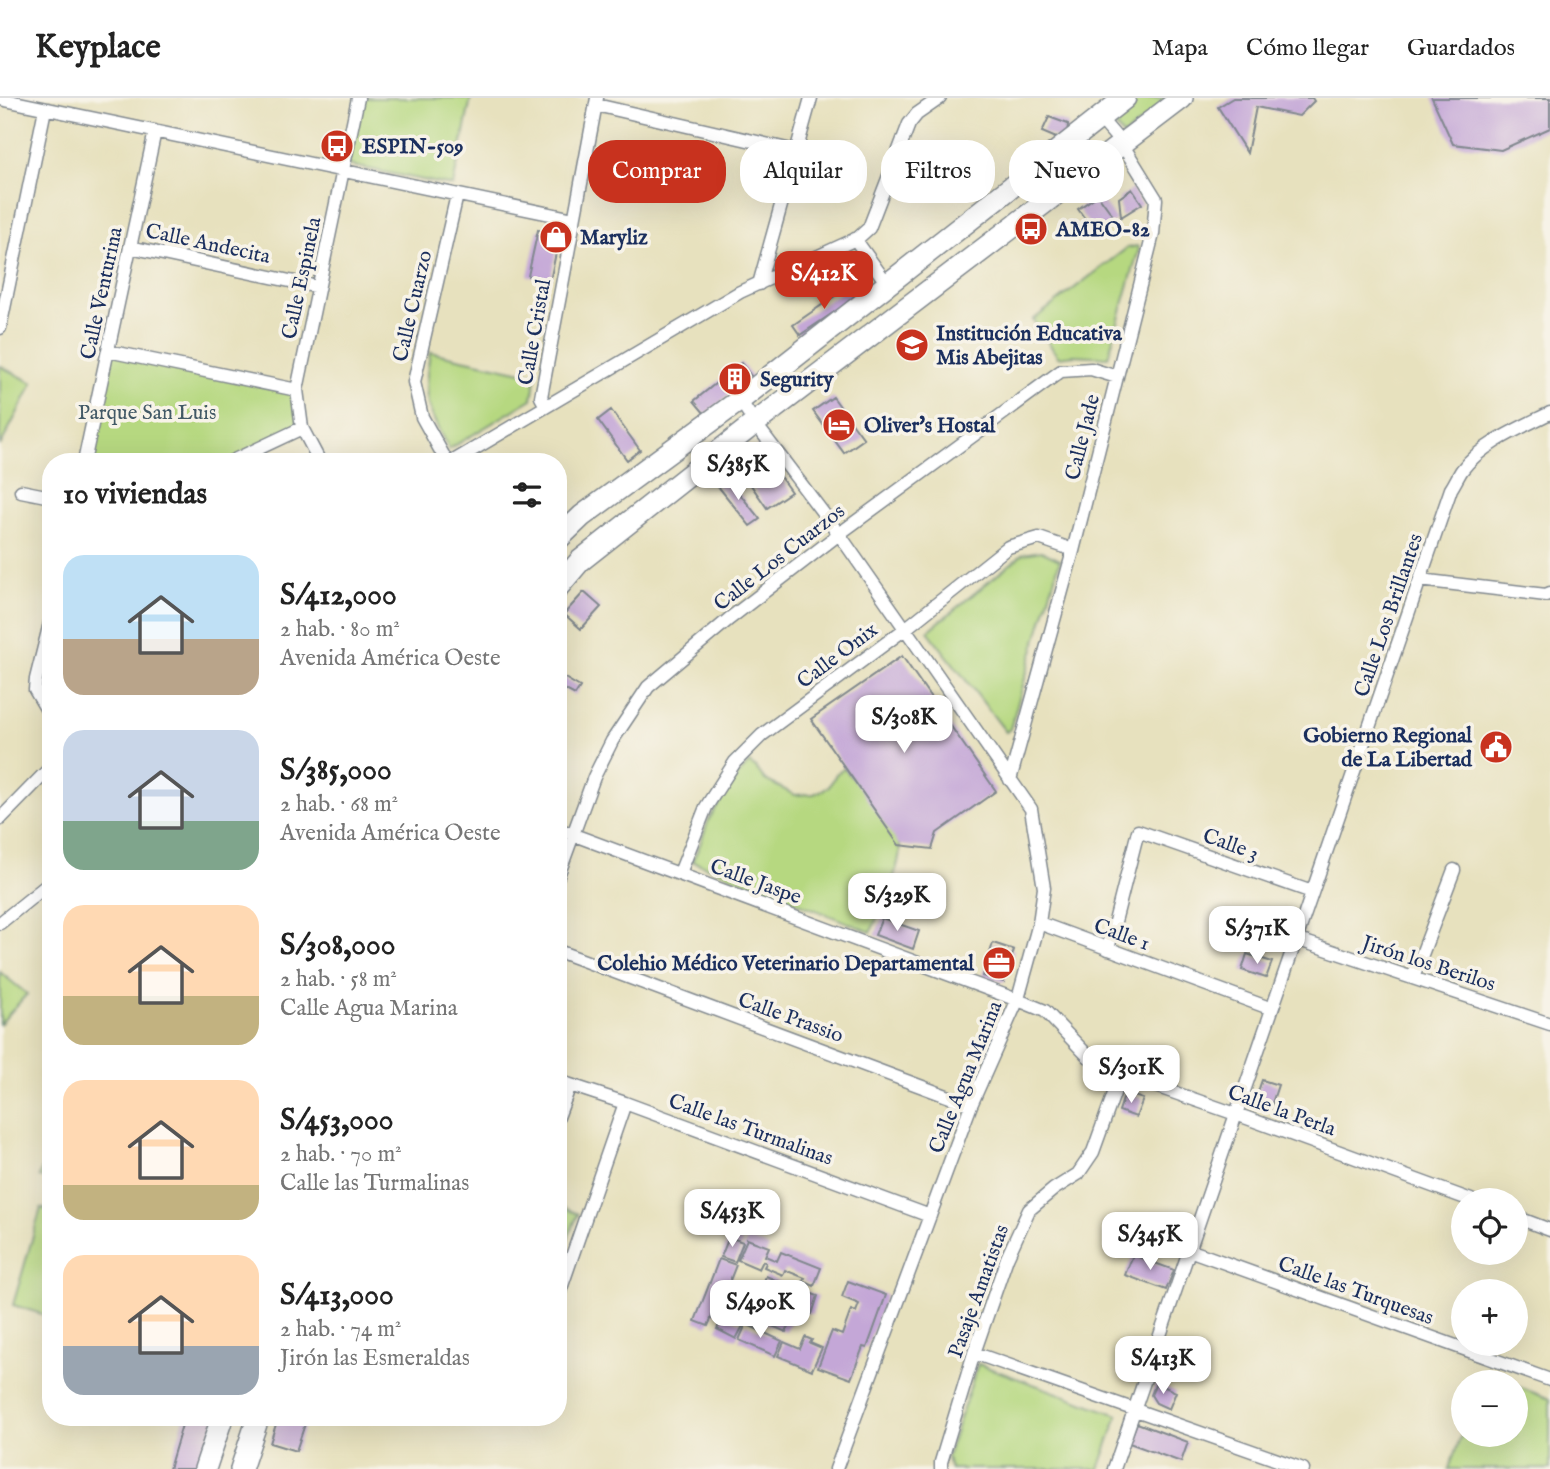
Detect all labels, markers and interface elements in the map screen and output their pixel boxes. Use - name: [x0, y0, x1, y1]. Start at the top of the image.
- text: Keyplace: [35, 27, 161, 69]
- text: Mapa: [1152, 33, 1208, 64]
- text: Cómo llegar: [1246, 33, 1369, 64]
- text: Guardados: [1407, 33, 1515, 64]
- bus stop icon: ESPIN-509: [318, 127, 356, 165]
- place label: ESPIN-509: [362, 134, 463, 161]
- chip: Comprar: [588, 140, 726, 203]
- chip: Alquilar: [740, 140, 867, 203]
- chip: Filtros: [881, 140, 995, 203]
- chip: Nuevo: [1009, 140, 1124, 203]
- bus stop icon: AMEO-82: [1012, 210, 1050, 248]
- street label: Calle Espinela: [276, 214, 329, 342]
- place label: AMEO-82: [1055, 217, 1150, 244]
- street label: Calle Andecita: [143, 218, 273, 271]
- shop icon: Maryliz: [537, 218, 575, 256]
- street label: Calle Venturina: [75, 224, 130, 362]
- place label: Maryliz: [580, 225, 648, 252]
- street label: Calle Cuarzo: [388, 248, 439, 365]
- pin: S/412K: [767, 252, 881, 311]
- text: S/412K: [791, 259, 857, 288]
- street label: Calle Cristal: [513, 277, 558, 387]
- place label: Institución Educativa Mis Abejitas: [936, 321, 1123, 372]
- school or university icon: Institución Educativa Mis Abejitas: [893, 326, 931, 364]
- building icon: Segurity: [716, 360, 754, 398]
- place label: Segurity: [760, 367, 834, 394]
- street label: Calle Jade: [1060, 391, 1107, 483]
- park label: Parque San Luis: [78, 400, 216, 427]
- hotel icon: Oliver's Hostal: [820, 406, 858, 444]
- place label: Oliver's Hostal: [864, 413, 996, 440]
- pin: S/385K: [681, 442, 795, 502]
- text: S/385K: [707, 450, 769, 479]
- text: 10 viviendas: [63, 476, 207, 514]
- icon: filters: [508, 476, 546, 514]
- street label: Calle Los Cuarzos: [709, 499, 851, 618]
- street label: Calle Los Brillantes: [1349, 530, 1430, 701]
- text: S/412,000: [280, 577, 397, 615]
- icon: home: [119, 583, 203, 667]
- text: 2 hab. · 80 m²: [280, 615, 400, 644]
- street label: Calle Onix: [792, 617, 884, 695]
- text: Avenida América Oeste: [280, 644, 501, 673]
- pin: S/308K: [847, 696, 961, 755]
- text: S/308K: [871, 703, 937, 732]
- place label: Gobierno Regional de La Libertad: [1303, 723, 1473, 774]
- public building icon: Gobierno Regional de La Libertad: [1477, 728, 1515, 766]
- text: S/385,000: [280, 752, 392, 790]
- icon: home: [119, 758, 203, 842]
- text: 2 hab. · 68 m²: [280, 790, 398, 819]
- text: Avenida América Oeste: [280, 819, 501, 848]
- street label: Calle 3: [1199, 823, 1262, 868]
- street label: Calle Jaspe: [706, 853, 805, 911]
- pin: S/329K: [840, 874, 954, 933]
- text: S/329K: [864, 881, 930, 910]
- pin: S/371K: [1200, 906, 1314, 966]
- street label: Calle 1: [1090, 913, 1153, 958]
- text: S/371K: [1225, 914, 1289, 943]
- text: S/308,000: [280, 927, 396, 965]
- street label: Jirón los Berilos: [1356, 930, 1499, 999]
- icon: home: [119, 933, 203, 1017]
- office icon: Colehio Médico Veterinario Departamental: [980, 944, 1018, 982]
- place label: Colehio Médico Veterinario Departamental: [597, 951, 975, 978]
- text: 2 hab. · 58 m²: [280, 965, 397, 994]
- street label: Calle Prassio: [734, 987, 847, 1050]
- text: Calle Agua Marina: [280, 994, 458, 1023]
- street label: Calle Agua Marina: [923, 996, 1010, 1158]
- pin: S/301K: [1074, 1046, 1188, 1105]
- text: S/301K: [1099, 1053, 1163, 1082]
- street label: Calle la Perla: [1224, 1079, 1340, 1144]
- street label: Calle las Turmalinas: [665, 1088, 836, 1173]
- text: S/453,000: [280, 1102, 393, 1140]
- icon: home: [119, 1108, 203, 1192]
- text: 2 hab. · 70 m²: [280, 1140, 402, 1169]
- text: Calle las Turmalinas: [280, 1169, 469, 1198]
- map controls: [1451, 1188, 1528, 1447]
- button: locate: [1451, 1188, 1528, 1265]
- pin: S/453K: [675, 1190, 789, 1249]
- text: S/453K: [700, 1197, 764, 1226]
- pin: S/345K: [1093, 1212, 1207, 1272]
- text: S/345K: [1118, 1220, 1182, 1249]
- street label: Pasaje Amatistas: [943, 1221, 1016, 1362]
- street label: Calle las Turquesas: [1274, 1251, 1437, 1332]
- text: S/413,000: [280, 1277, 394, 1315]
- button: +: [1451, 1279, 1528, 1356]
- pin: S/490K: [703, 1280, 817, 1340]
- icon: home: [119, 1283, 203, 1367]
- text: S/490K: [726, 1288, 794, 1317]
- text: 2 hab. · 74 m²: [280, 1315, 402, 1344]
- pin: S/413K: [1106, 1336, 1220, 1396]
- text: Jirón las Esmeraldas: [280, 1344, 470, 1373]
- text: S/413K: [1131, 1344, 1195, 1373]
- button: −: [1451, 1370, 1528, 1447]

